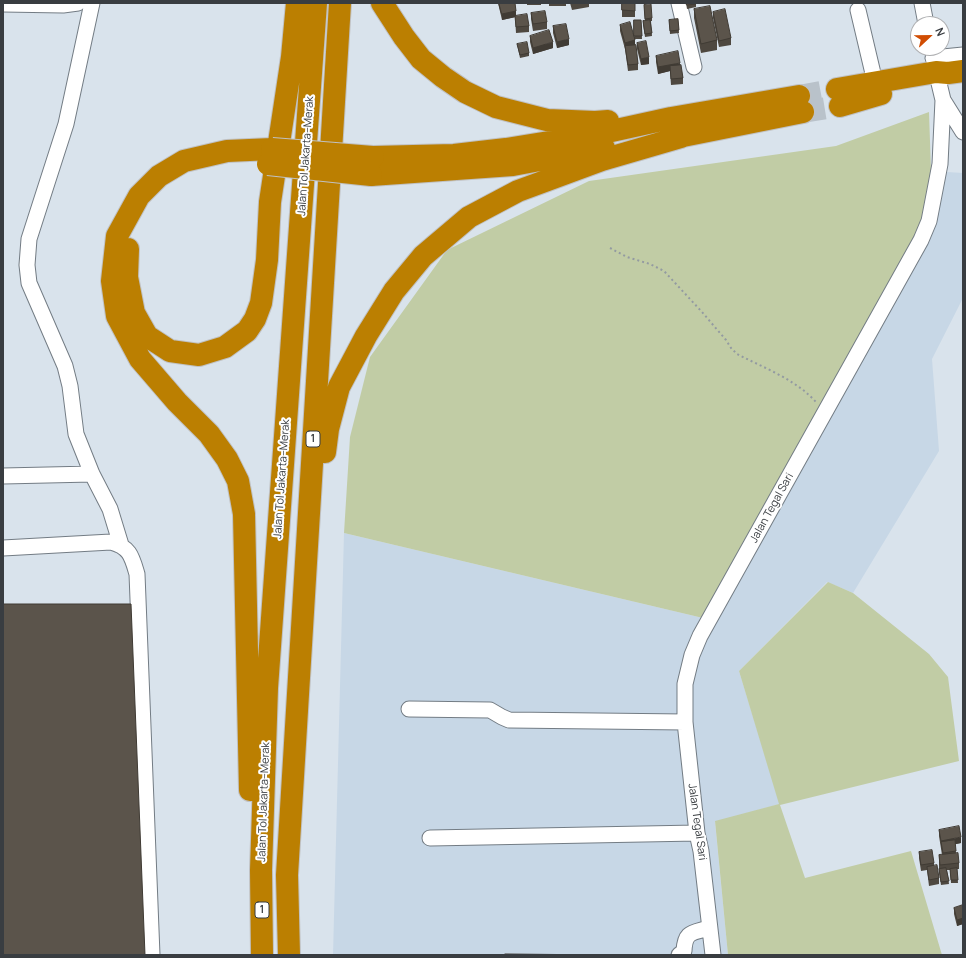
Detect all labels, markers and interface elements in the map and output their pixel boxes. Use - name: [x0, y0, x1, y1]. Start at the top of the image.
- north arrow: [910, 16, 950, 56]
- text: N: [932, 25, 949, 38]
- street label: Jalan Tol Jakarta–Merak: [295, 96, 317, 216]
- street label: Jalan Tol Jakarta–Merak: [271, 419, 293, 539]
- road number: 1: [306, 431, 320, 447]
- street label: Jalan Tegal Sari: [747, 471, 797, 545]
- street label: Jalan Tol Jakarta–Merak: [255, 742, 273, 862]
- street label: Jalan Tegal Sari: [685, 783, 709, 861]
- road number: 1: [255, 902, 269, 918]

